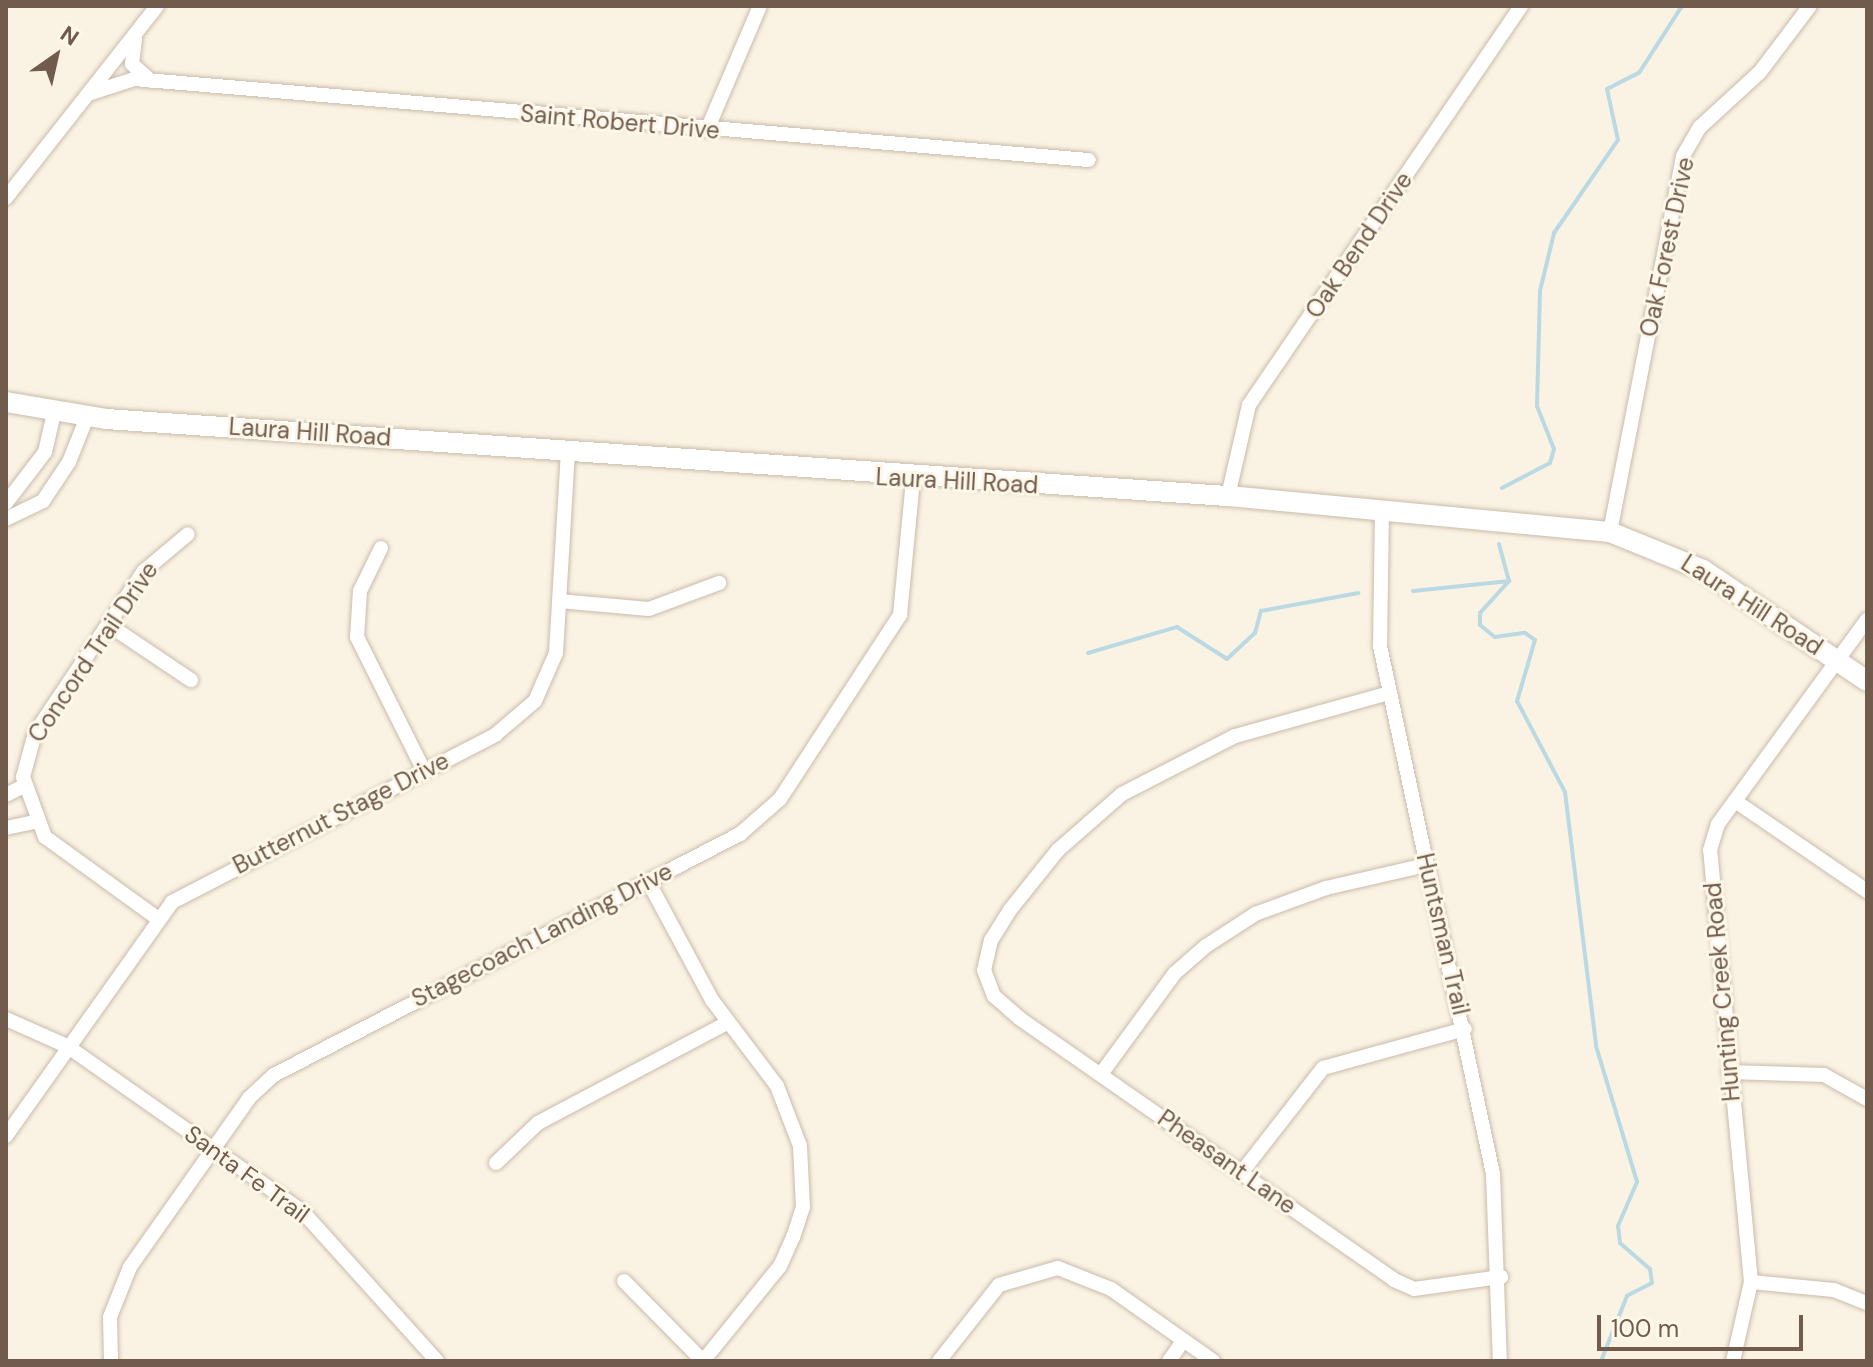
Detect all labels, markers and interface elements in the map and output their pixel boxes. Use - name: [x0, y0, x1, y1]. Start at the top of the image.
- north arrow: [16, 16, 96, 96]
- text: N: [55, 19, 84, 52]
- street label: Saint Robert Drive: [519, 99, 721, 145]
- street label: Oak Forest Drive: [1634, 155, 1700, 339]
- street label: Oak Bend Drive: [1299, 166, 1419, 324]
- street label: Laura Hill Road: [228, 412, 392, 452]
- street label: Laura Hill Road: [875, 462, 1039, 500]
- street label: Laura Hill Road: [1676, 549, 1828, 661]
- street label: Concord Trail Drive: [22, 556, 164, 748]
- street label: Butternut Stage Drive: [228, 746, 454, 880]
- street label: Huntsman Trail: [1410, 850, 1476, 1018]
- street label: Stagecoach Landing Drive: [407, 857, 677, 1013]
- street label: Hunting Creek Road: [1698, 881, 1746, 1103]
- street label: Pheasant Lane: [1152, 1104, 1302, 1220]
- street label: Santa Fe Trail: [179, 1119, 315, 1229]
- scale bar: [1601, 1299, 1807, 1349]
- text: 100 m: [1611, 1313, 1679, 1344]

